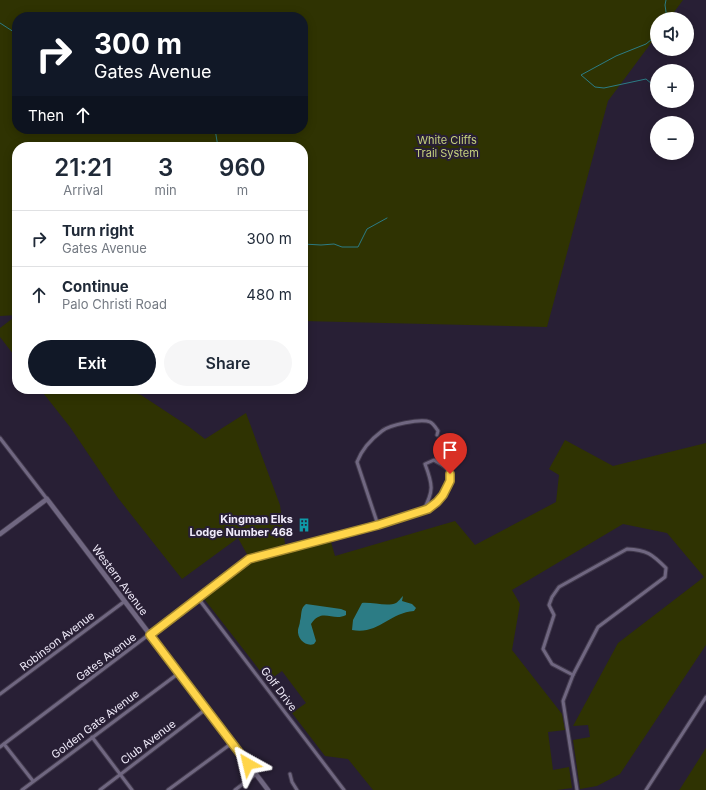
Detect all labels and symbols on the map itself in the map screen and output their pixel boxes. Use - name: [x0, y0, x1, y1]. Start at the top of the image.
- park label: White Cliffs Trail System: [415, 133, 479, 160]
- pin: [433, 433, 467, 474]
- place label: Kingman Elks Lodge Number 468: [189, 512, 293, 539]
- building icon: Kingman Elks Lodge Number 468: [296, 517, 312, 533]
- street label: Western Avenue: [89, 542, 151, 618]
- street label: Robinson Avenue: [17, 608, 97, 674]
- street label: Gates Avenue: [73, 630, 139, 684]
- street label: Golf Drive: [258, 664, 300, 714]
- street label: Golden Gate Avenue: [48, 686, 142, 762]
- street label: Club Avenue: [118, 717, 178, 767]
- position arrow: [227, 743, 269, 785]

